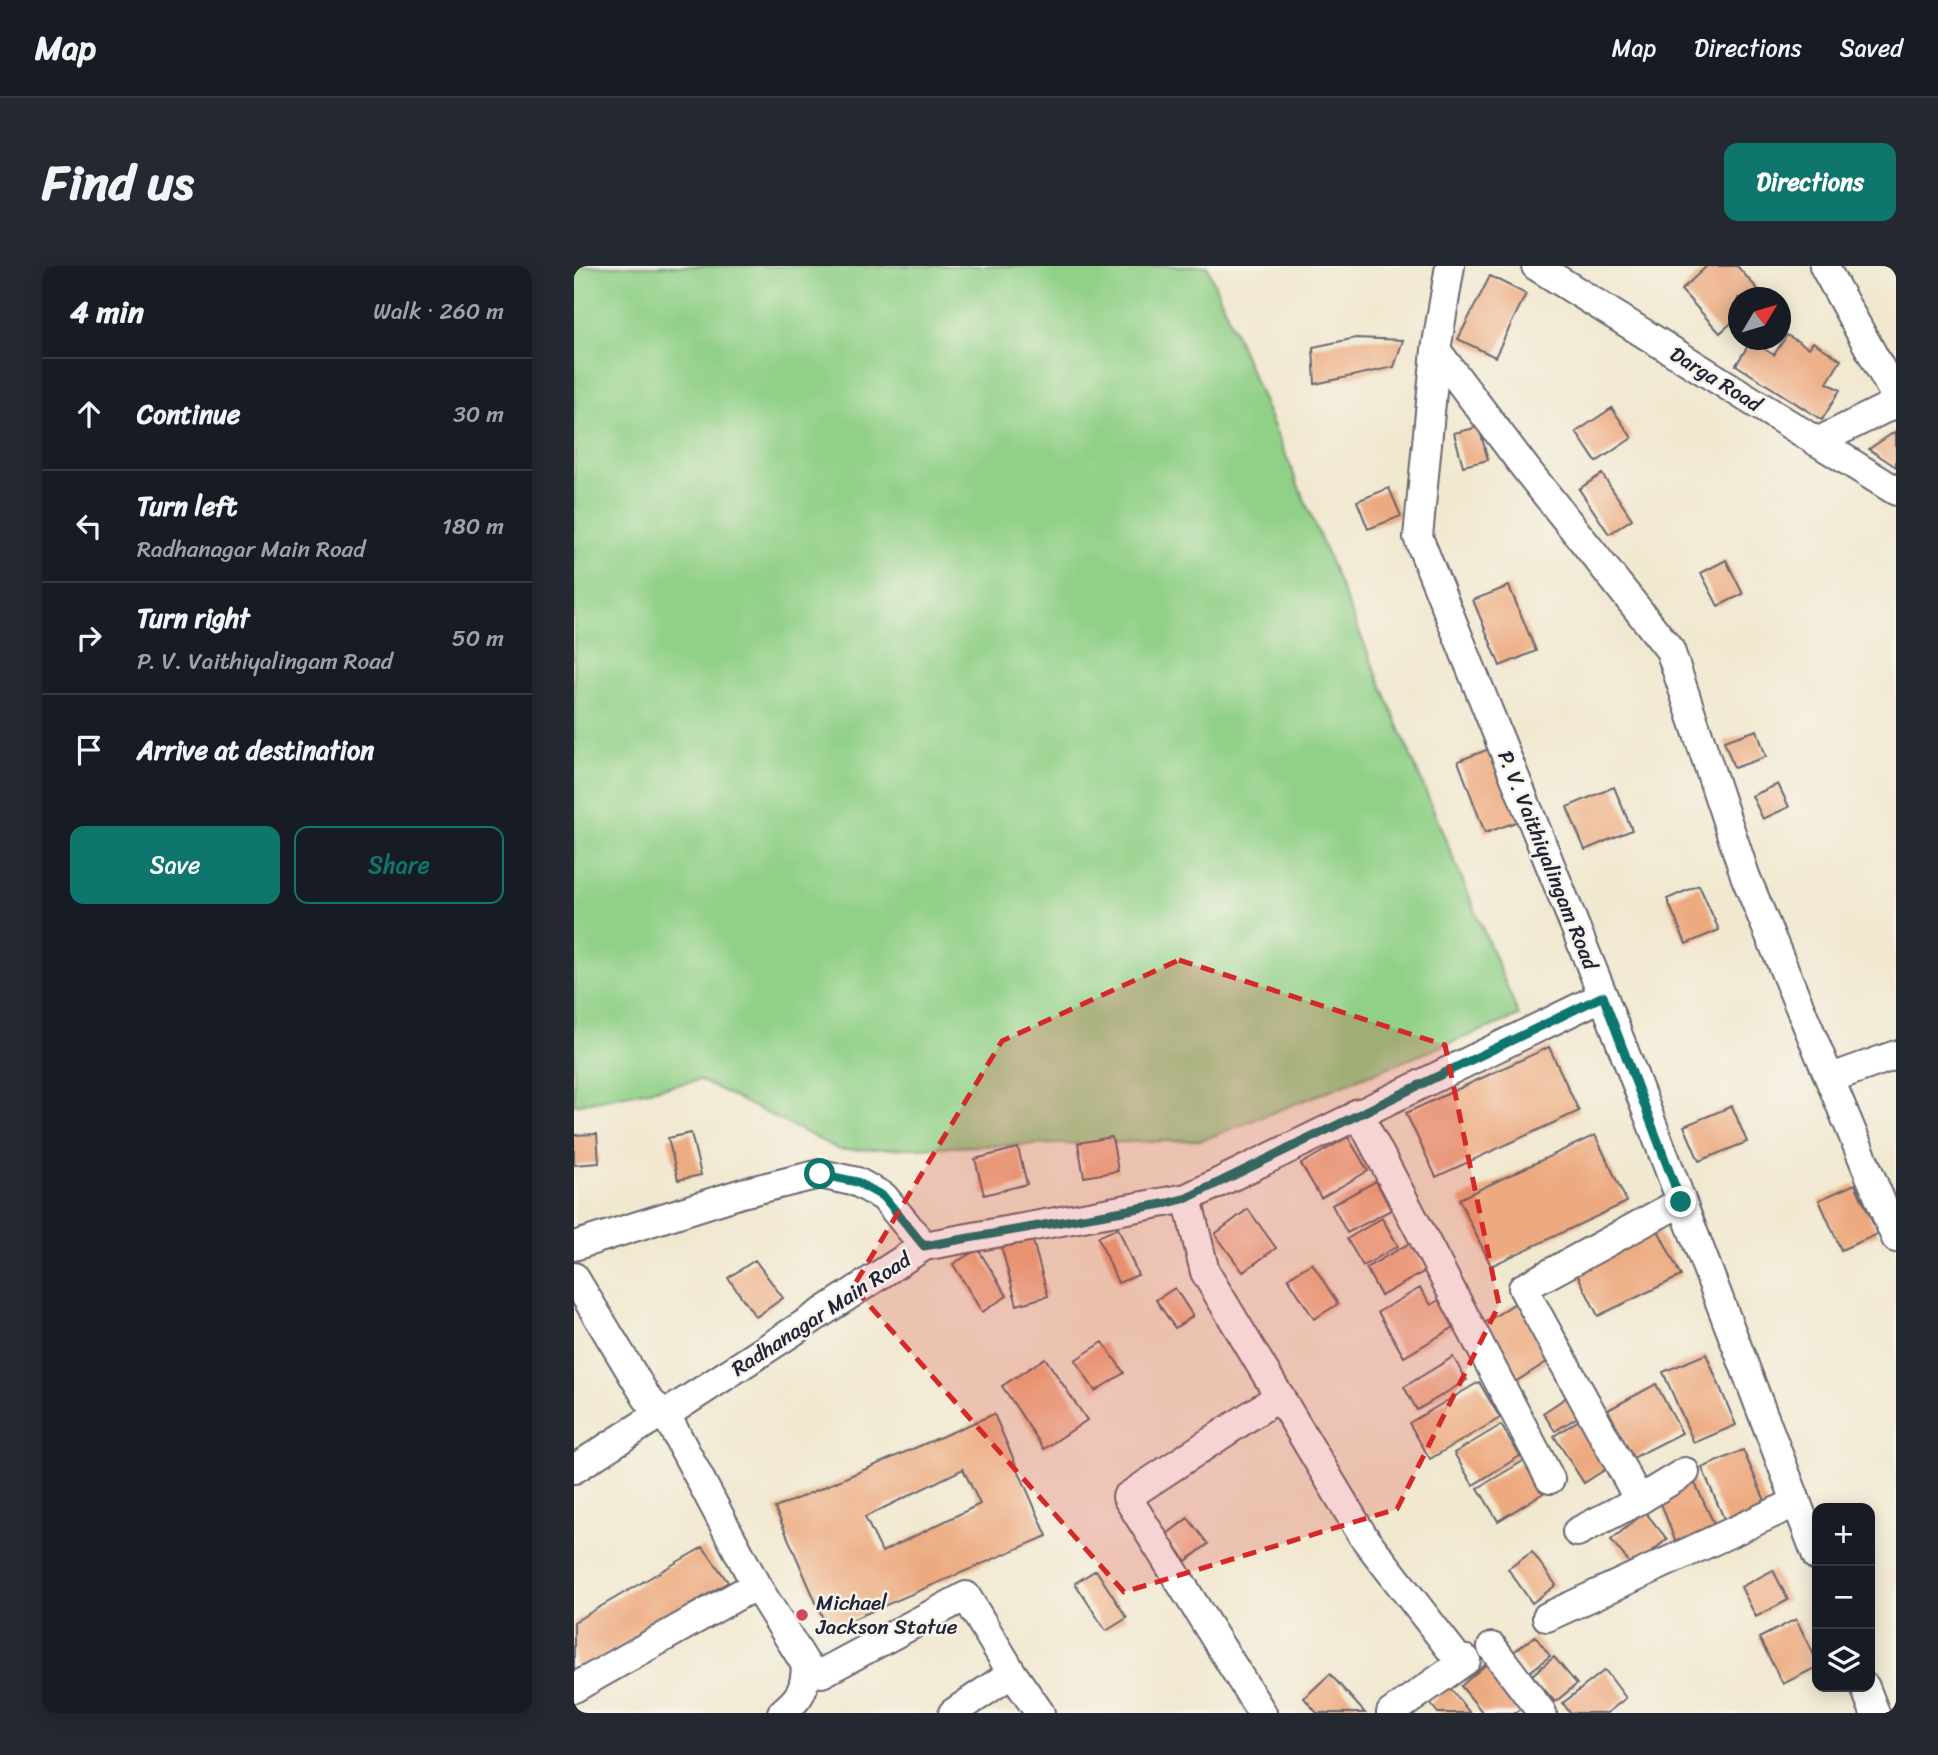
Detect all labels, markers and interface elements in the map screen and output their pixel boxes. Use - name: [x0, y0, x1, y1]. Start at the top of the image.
- text: Map: [35, 19, 96, 77]
- text: Map: [1612, 27, 1656, 69]
- text: Directions: [1694, 27, 1802, 69]
- text: Saved: [1840, 27, 1903, 69]
- text: Find us: [42, 139, 194, 226]
- button: Directions: [1724, 143, 1896, 221]
- text: 4 min: [70, 285, 144, 339]
- north arrow: [1728, 287, 1791, 350]
- text: Walk · 260 m: [373, 291, 504, 332]
- street label: Darga Road: [1662, 336, 1771, 423]
- text: Continue: [137, 391, 240, 437]
- text: 30 m: [453, 394, 504, 435]
- icon: ahead: [70, 395, 108, 433]
- text: Turn left: [137, 483, 237, 529]
- text: 180 m: [442, 506, 504, 547]
- icon: left: [70, 507, 108, 545]
- text: Radhanagar Main Road: [137, 529, 365, 570]
- text: Turn right: [137, 595, 250, 641]
- text: 50 m: [452, 618, 504, 659]
- icon: right: [70, 619, 108, 657]
- text: P. V. Vaithiyalingam Road: [137, 641, 393, 682]
- text: Arrive at destination: [137, 727, 374, 773]
- icon: arrive: [70, 731, 108, 769]
- street label: P. V. Vaithiyalingam Road: [1487, 745, 1610, 977]
- button: Save: [70, 826, 280, 904]
- button: Share: [294, 826, 504, 904]
- route start: [804, 1158, 835, 1189]
- route end: [1665, 1186, 1696, 1217]
- street label: Radhanagar Main Road: [723, 1240, 920, 1387]
- map controls: [1812, 1503, 1875, 1692]
- button: +: [1812, 1503, 1875, 1566]
- button: −: [1812, 1566, 1875, 1629]
- place label: Michael Jackson Statue: [815, 1584, 958, 1646]
- marker: Michael Jackson Statue: [794, 1607, 810, 1623]
- button: layers: [1812, 1629, 1875, 1692]

